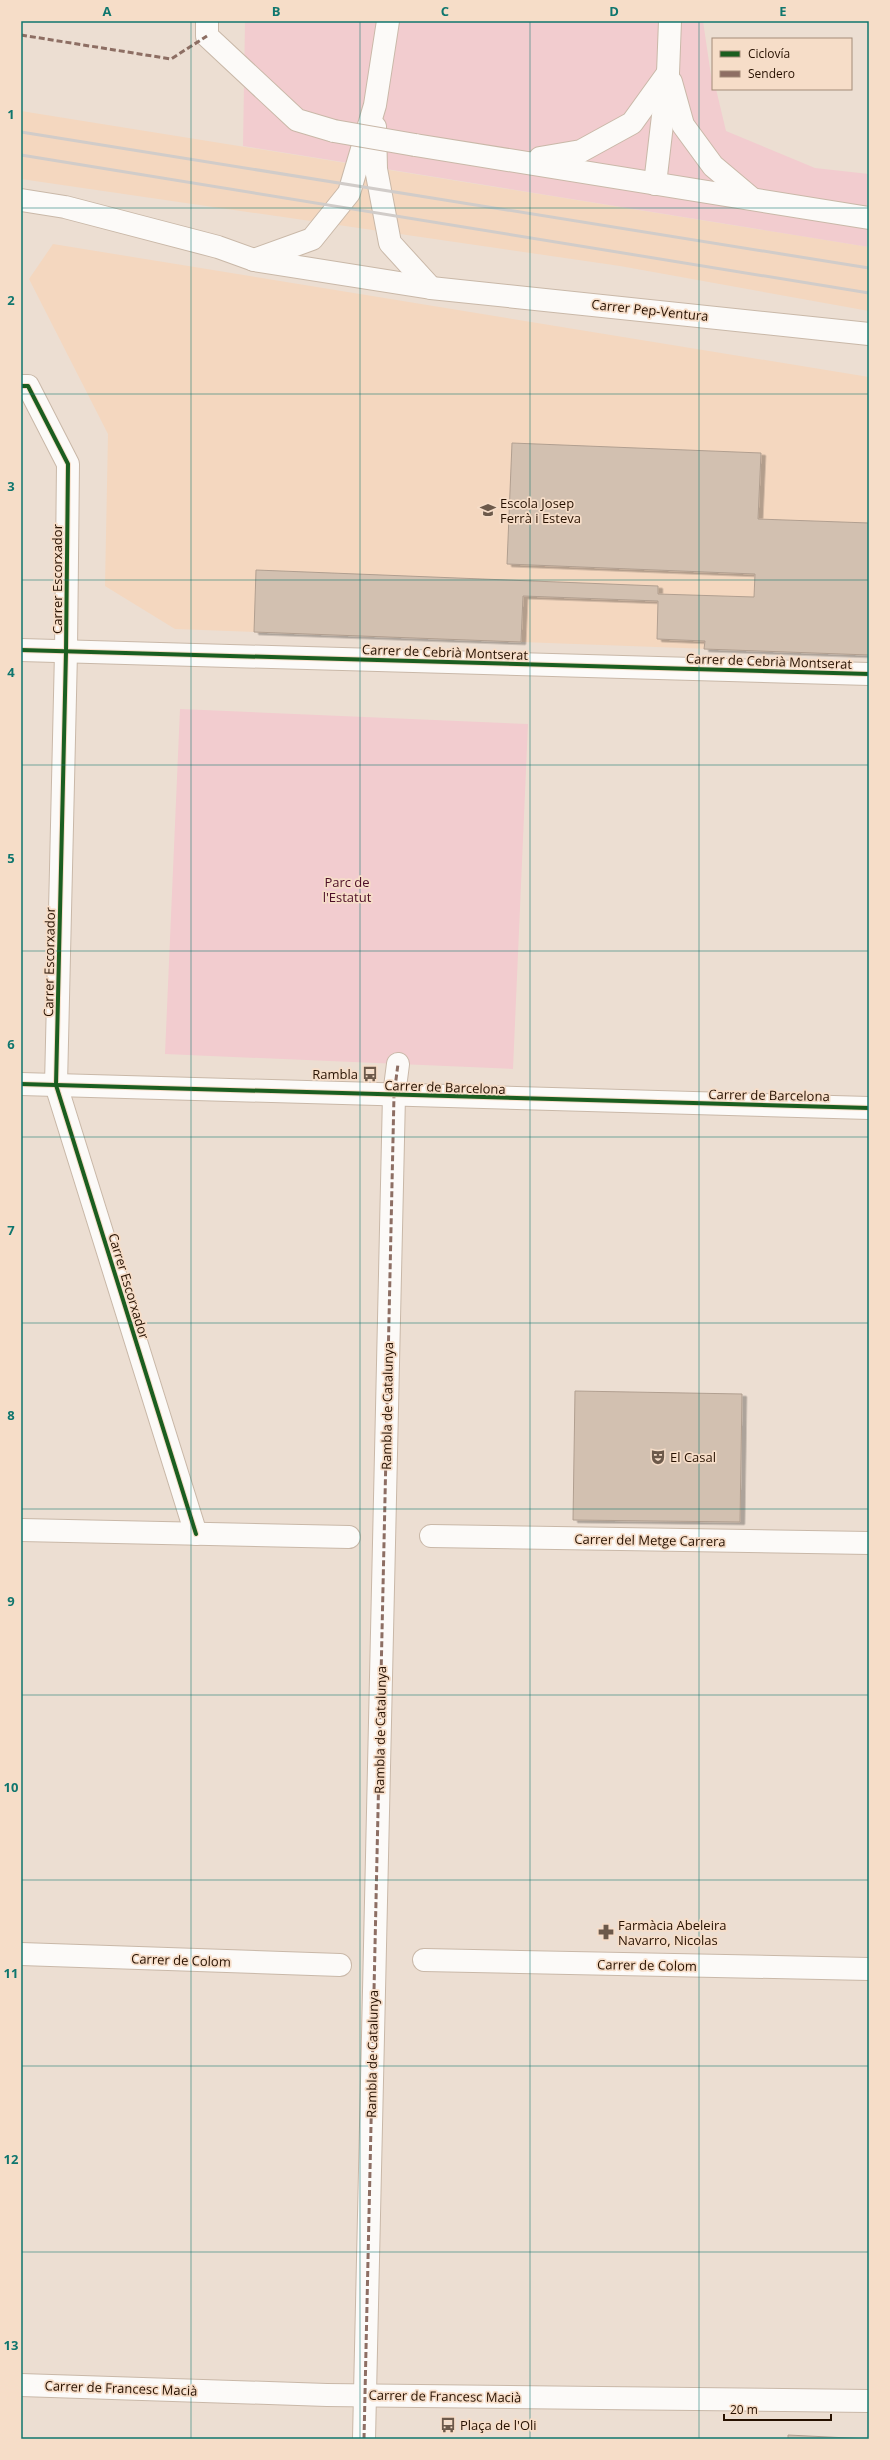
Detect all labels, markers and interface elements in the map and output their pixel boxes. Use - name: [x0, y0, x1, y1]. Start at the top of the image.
- text: A: [103, 2, 112, 20]
- text: B: [272, 2, 281, 20]
- text: C: [441, 2, 449, 20]
- text: D: [609, 2, 619, 20]
- text: E: [779, 2, 787, 20]
- legend: [712, 38, 852, 90]
- text: Ciclovía: [748, 45, 790, 62]
- text: Sendero: [748, 65, 795, 82]
- text: 1: [7, 105, 15, 123]
- text: 2: [7, 291, 15, 309]
- street label: Carrer Pep-Ventura: [591, 295, 709, 325]
- text: 3: [7, 477, 15, 495]
- place label: Escola Josep Ferrà i Esteva: [500, 494, 581, 527]
- school or university icon: Escola Josep Ferrà i Esteva: [479, 501, 497, 519]
- street label: Carrer Escorxador: [48, 523, 66, 634]
- street label: Carrer de Cebrià Montserat: [362, 640, 529, 664]
- street label: Carrer de Cebrià Montserat: [686, 649, 853, 673]
- text: 4: [7, 663, 15, 681]
- text: 5: [7, 849, 15, 867]
- park label: Parc de l'Estatut: [323, 873, 372, 906]
- street label: Carrer Escorxador: [39, 906, 59, 1017]
- text: 6: [7, 1035, 15, 1053]
- place label: Rambla: [312, 1065, 358, 1083]
- bus stop icon: Rambla: [361, 1065, 379, 1083]
- street label: Carrer de Barcelona: [384, 1076, 506, 1098]
- street label: Carrer de Barcelona: [708, 1085, 830, 1105]
- text: 7: [7, 1221, 15, 1239]
- street label: Carrer Escorxador: [104, 1231, 154, 1342]
- street label: Rambla de Catalunya: [377, 1342, 397, 1470]
- text: 8: [7, 1406, 15, 1424]
- theatre icon: El Casal: [649, 1448, 667, 1466]
- place label: El Casal: [670, 1448, 716, 1466]
- street label: Carrer del Metge Carrera: [574, 1530, 726, 1550]
- text: 9: [7, 1592, 15, 1610]
- street label: Rambla de Catalunya: [370, 1666, 390, 1794]
- text: 10: [4, 1778, 18, 1796]
- place label: Farmàcia Abeleira Navarro, Nicolas: [618, 1916, 727, 1949]
- pharmacy icon: Farmàcia Abeleira Navarro, Nicolas: [597, 1923, 615, 1941]
- street label: Carrer de Colom: [131, 1949, 231, 1971]
- street label: Carrer de Colom: [597, 1955, 697, 1975]
- text: 11: [4, 1964, 18, 1982]
- street label: Rambla de Catalunya: [362, 1990, 382, 2118]
- text: 12: [4, 2150, 19, 2168]
- text: 13: [4, 2336, 18, 2354]
- street label: Carrer de Francesc Macià: [44, 2376, 198, 2400]
- street label: Carrer de Francesc Macià: [368, 2386, 522, 2406]
- scale bar: [724, 2396, 831, 2422]
- text: 20 m: [730, 2401, 758, 2418]
- bus stop icon: Plaça de l'Oli: [439, 2416, 457, 2434]
- place label: Plaça de l'Oli: [460, 2416, 537, 2434]

